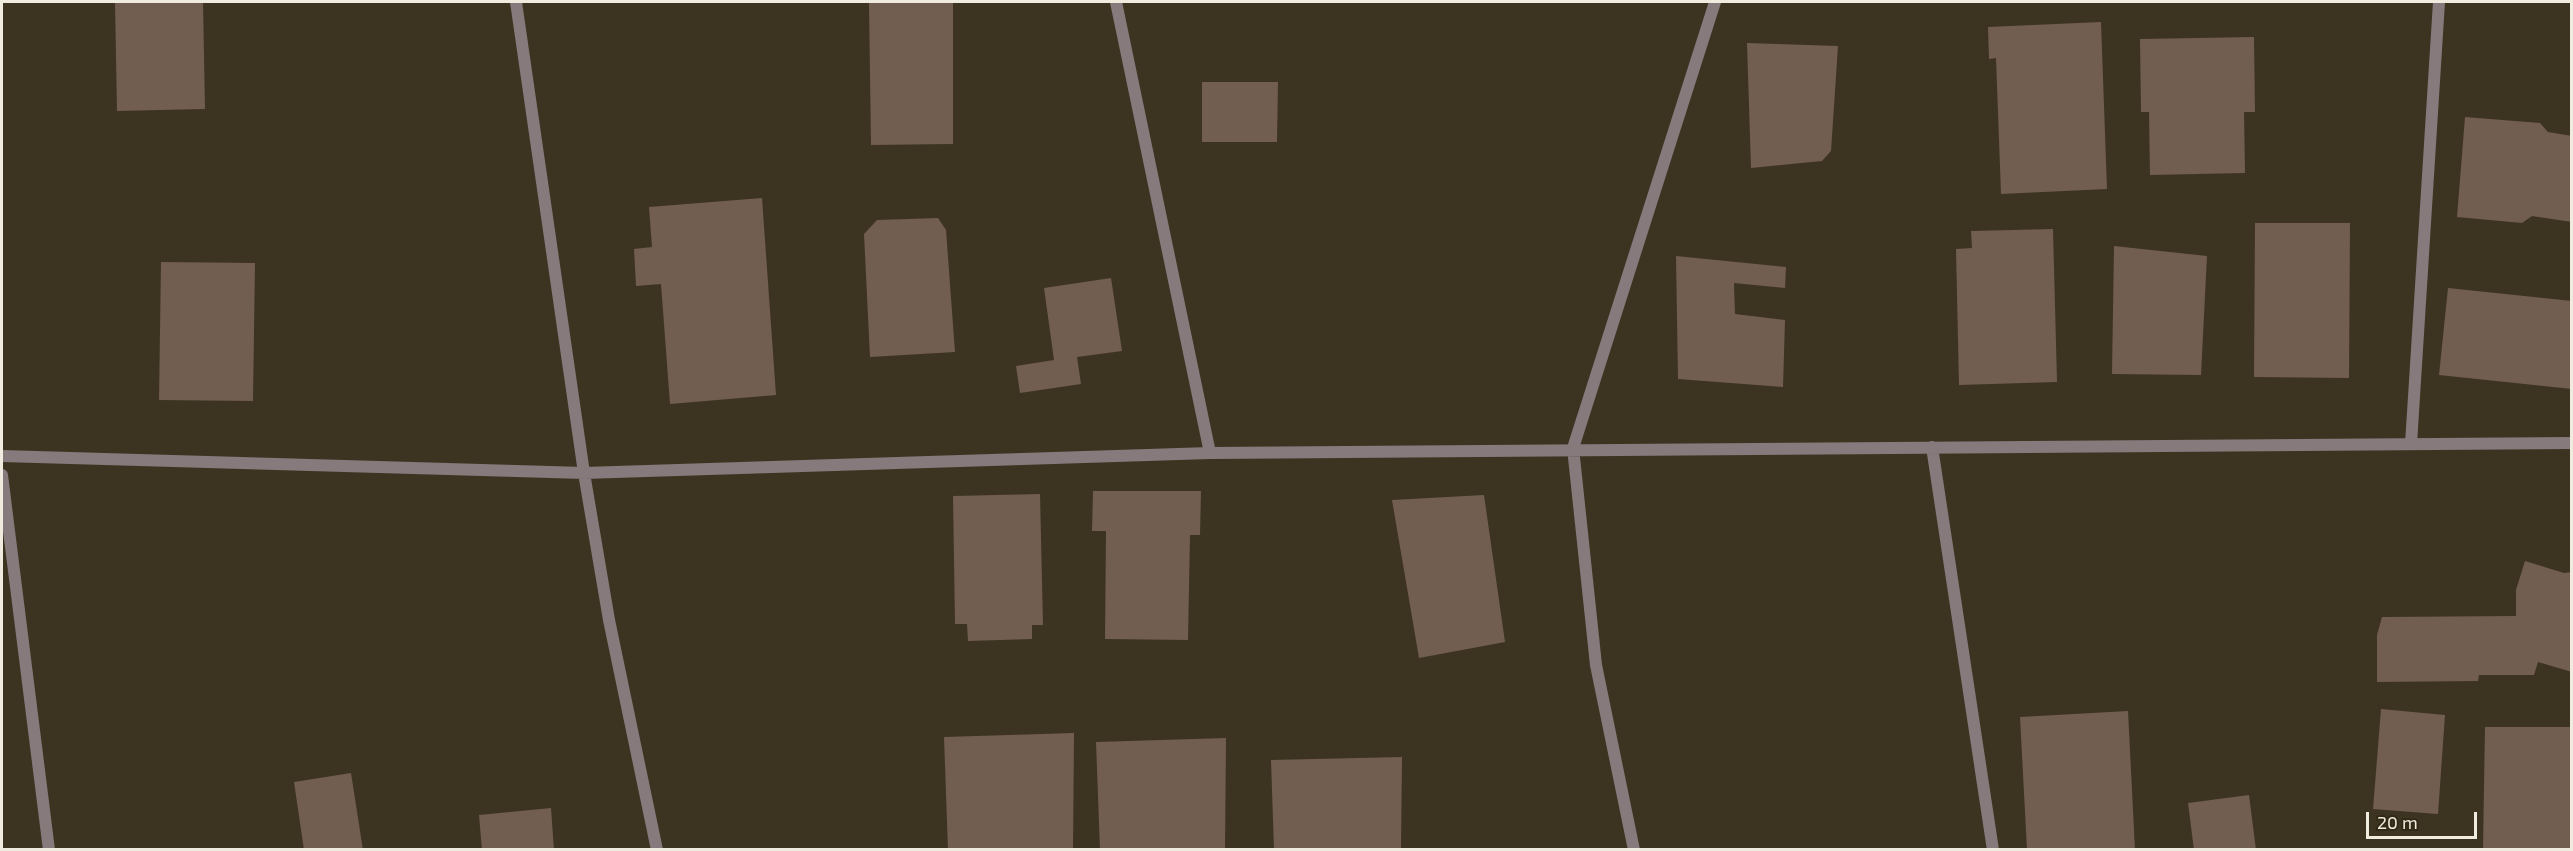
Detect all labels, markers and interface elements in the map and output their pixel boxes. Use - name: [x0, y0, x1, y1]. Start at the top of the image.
- scale bar: [2369, 800, 2480, 838]
- text: 20 m: [2377, 811, 2418, 833]

